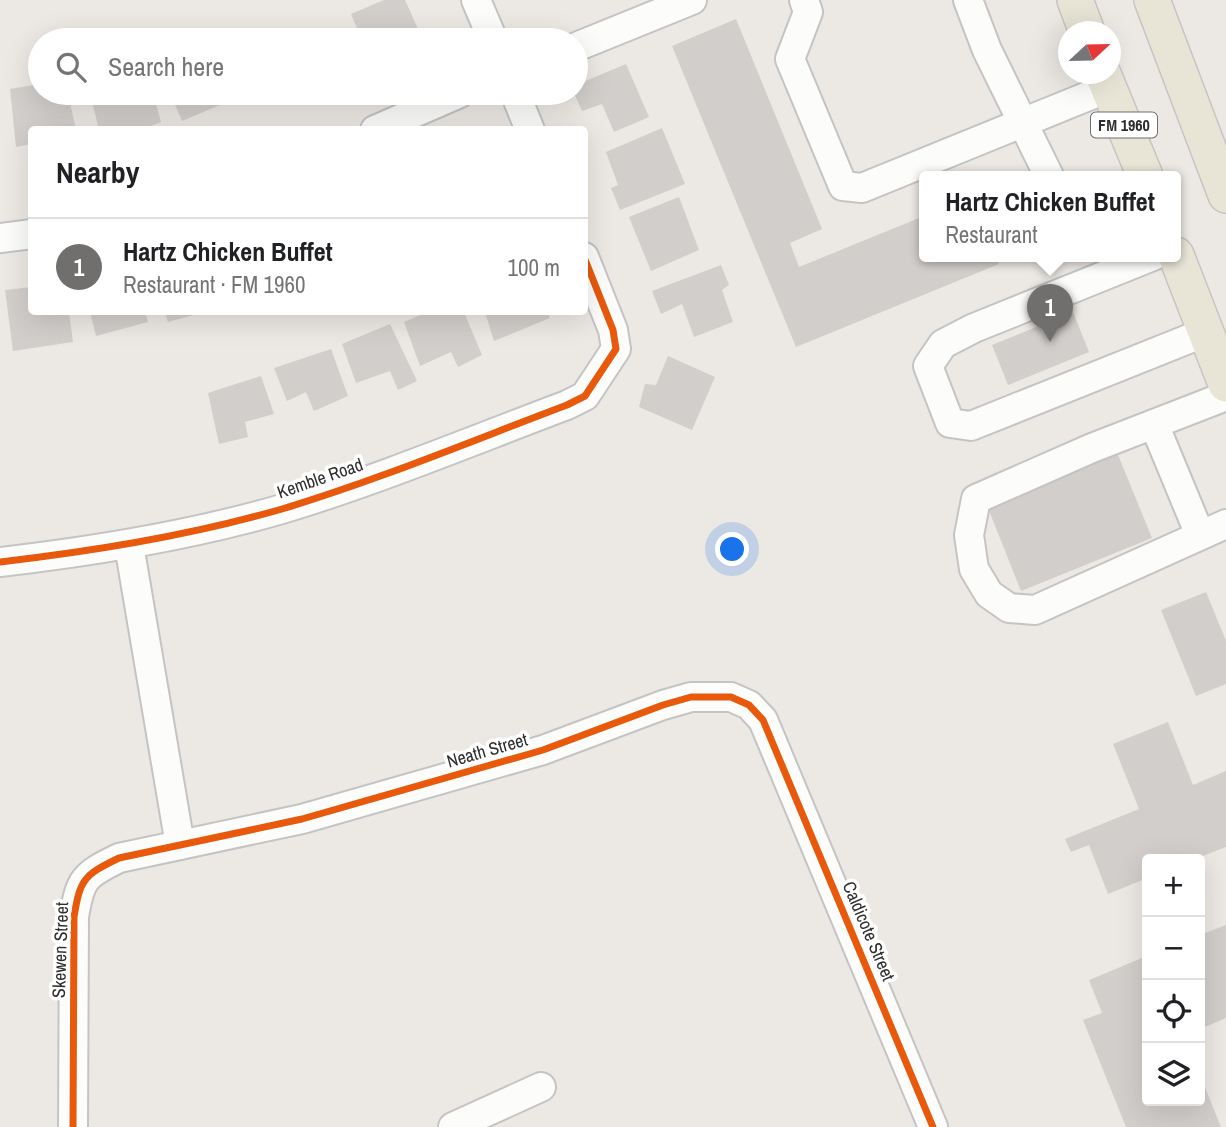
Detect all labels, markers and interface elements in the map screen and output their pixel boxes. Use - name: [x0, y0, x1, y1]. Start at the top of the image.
- north arrow: [1058, 21, 1121, 84]
- search box: [28, 28, 588, 105]
- icon: search: [52, 48, 90, 86]
- text: Search here: [108, 49, 224, 84]
- road number: FM 1960: [1091, 113, 1157, 138]
- text: Nearby: [56, 152, 139, 192]
- popup: [919, 171, 1181, 262]
- text: Hartz Chicken Buffet: [945, 184, 1155, 219]
- text: Restaurant: [945, 219, 1037, 250]
- text: Hartz Chicken Buffet: [123, 234, 333, 269]
- text: 1: [74, 252, 84, 283]
- text: 100 m: [508, 252, 560, 283]
- text: Restaurant · FM 1960: [123, 269, 305, 300]
- pin: 1: [1027, 284, 1073, 342]
- street label: Kemble Road: [274, 452, 366, 504]
- your location: [715, 532, 749, 566]
- street label: Neath Street: [444, 727, 530, 773]
- map controls: [1142, 854, 1205, 1106]
- button: +: [1142, 854, 1205, 917]
- street label: Caldicote Street: [837, 877, 901, 985]
- street label: Skewen Street: [46, 902, 74, 998]
- button: −: [1142, 917, 1205, 980]
- button: locate: [1142, 980, 1205, 1043]
- button: layers: [1142, 1043, 1205, 1106]

